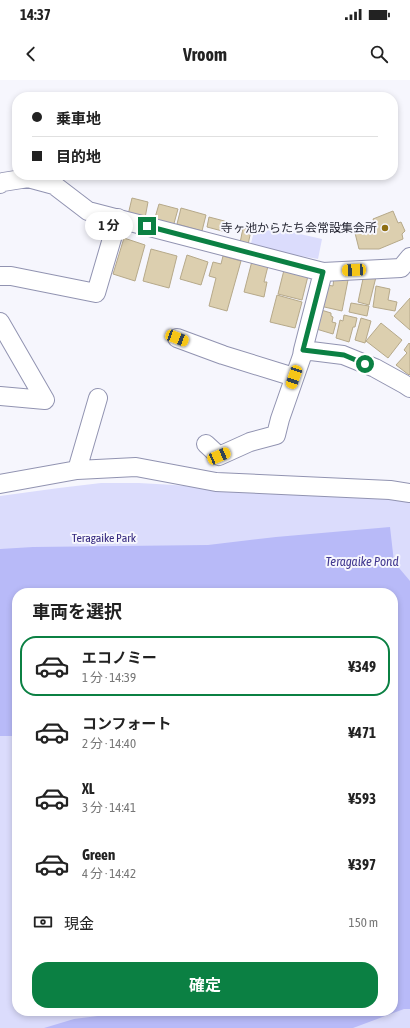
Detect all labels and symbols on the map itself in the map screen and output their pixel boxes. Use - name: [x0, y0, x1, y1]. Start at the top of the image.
- callout: 1 分: [85, 212, 133, 240]
- route end: [138, 217, 156, 235]
- place label: 寺ヶ池からたち会常設集会所: [221, 221, 377, 235]
- marker: 寺ヶ池からたち会常設集会所: [380, 223, 390, 233]
- car: [342, 263, 366, 277]
- car: [164, 328, 190, 348]
- route start: [356, 355, 374, 373]
- car: [284, 364, 304, 390]
- car: [206, 446, 232, 466]
- park label: Teragaike Park: [72, 531, 137, 545]
- water label: Teragaike Pond: [325, 554, 399, 569]

